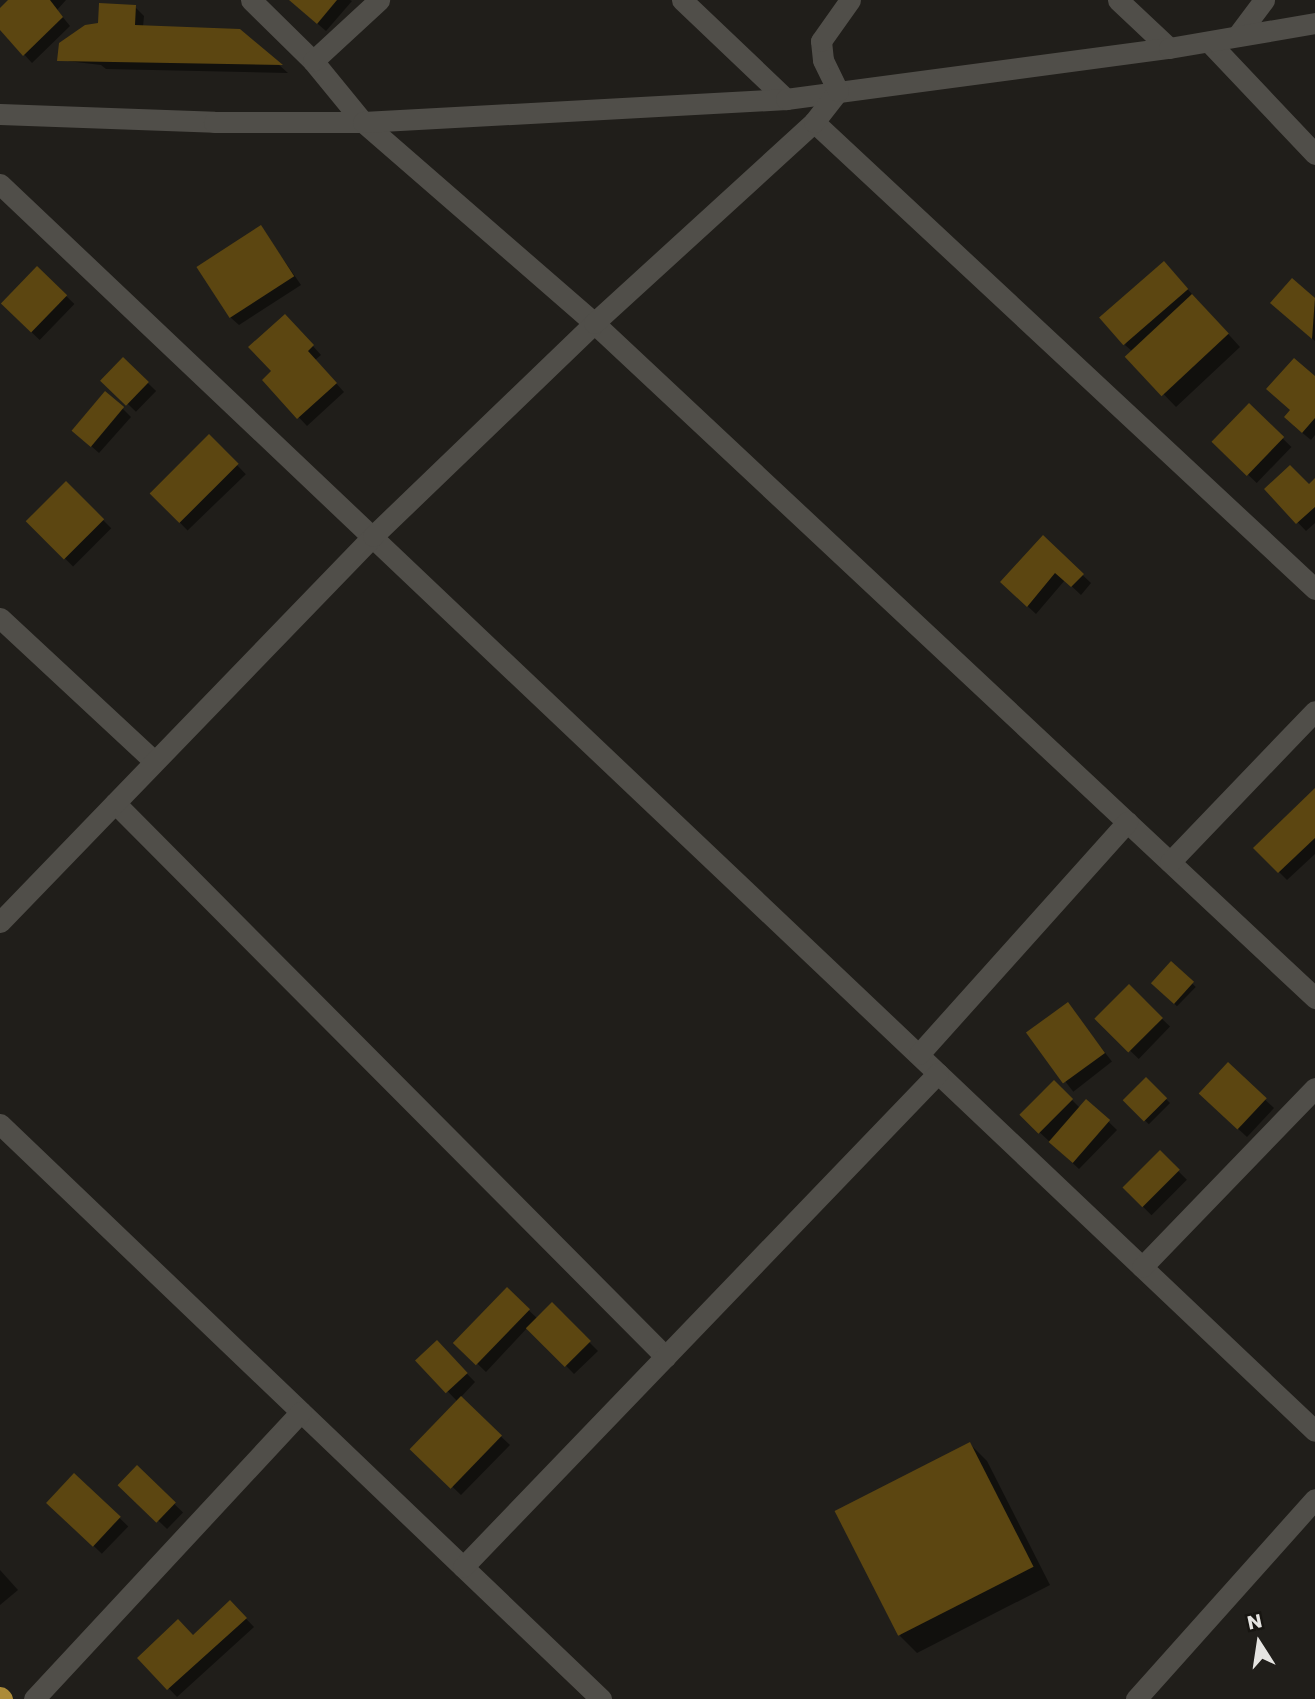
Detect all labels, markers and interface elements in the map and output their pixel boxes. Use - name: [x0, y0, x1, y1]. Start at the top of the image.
- text: N: [1245, 1607, 1264, 1637]
- north arrow: [1224, 1608, 1294, 1678]

